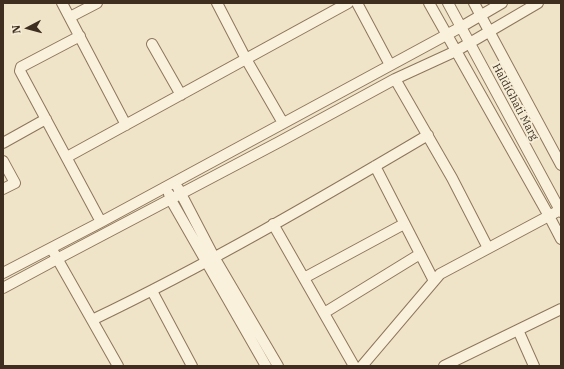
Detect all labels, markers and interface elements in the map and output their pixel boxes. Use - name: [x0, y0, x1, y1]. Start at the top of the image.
- north arrow: [8, 8, 48, 48]
- text: N: [9, 24, 23, 34]
- street label: HaldiGhati Marg: [489, 61, 541, 143]

